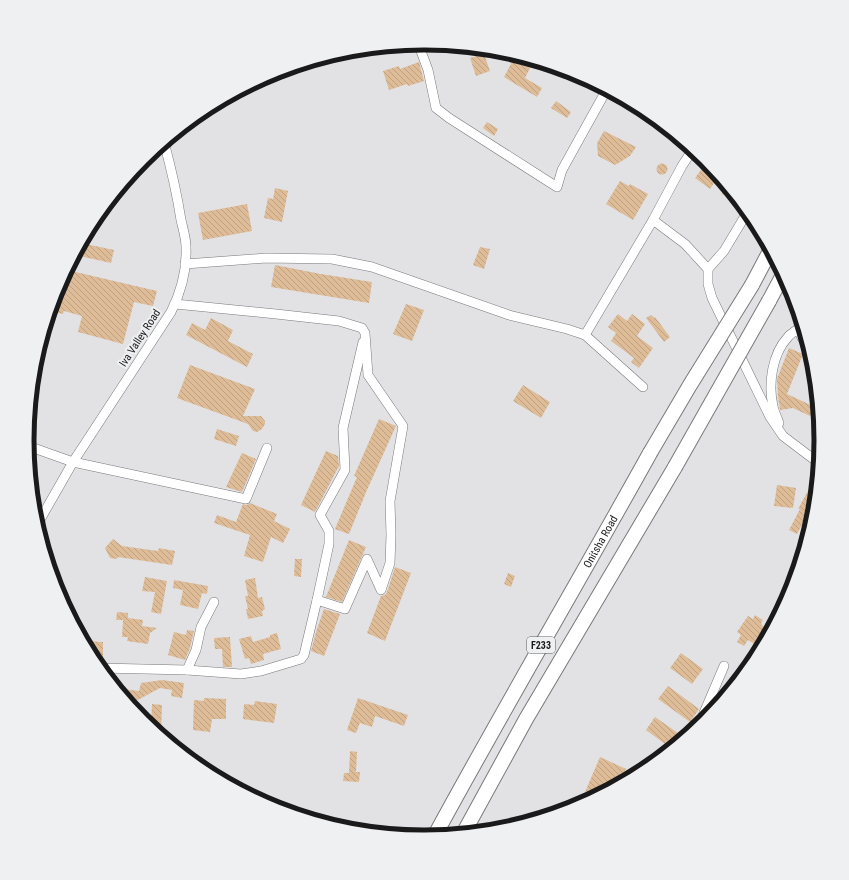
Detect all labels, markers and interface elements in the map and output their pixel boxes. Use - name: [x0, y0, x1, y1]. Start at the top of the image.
- street label: Iva Valley Road: [117, 307, 163, 369]
- street label: Onitsha Road: [580, 513, 620, 570]
- road number: F233: [527, 637, 555, 653]

